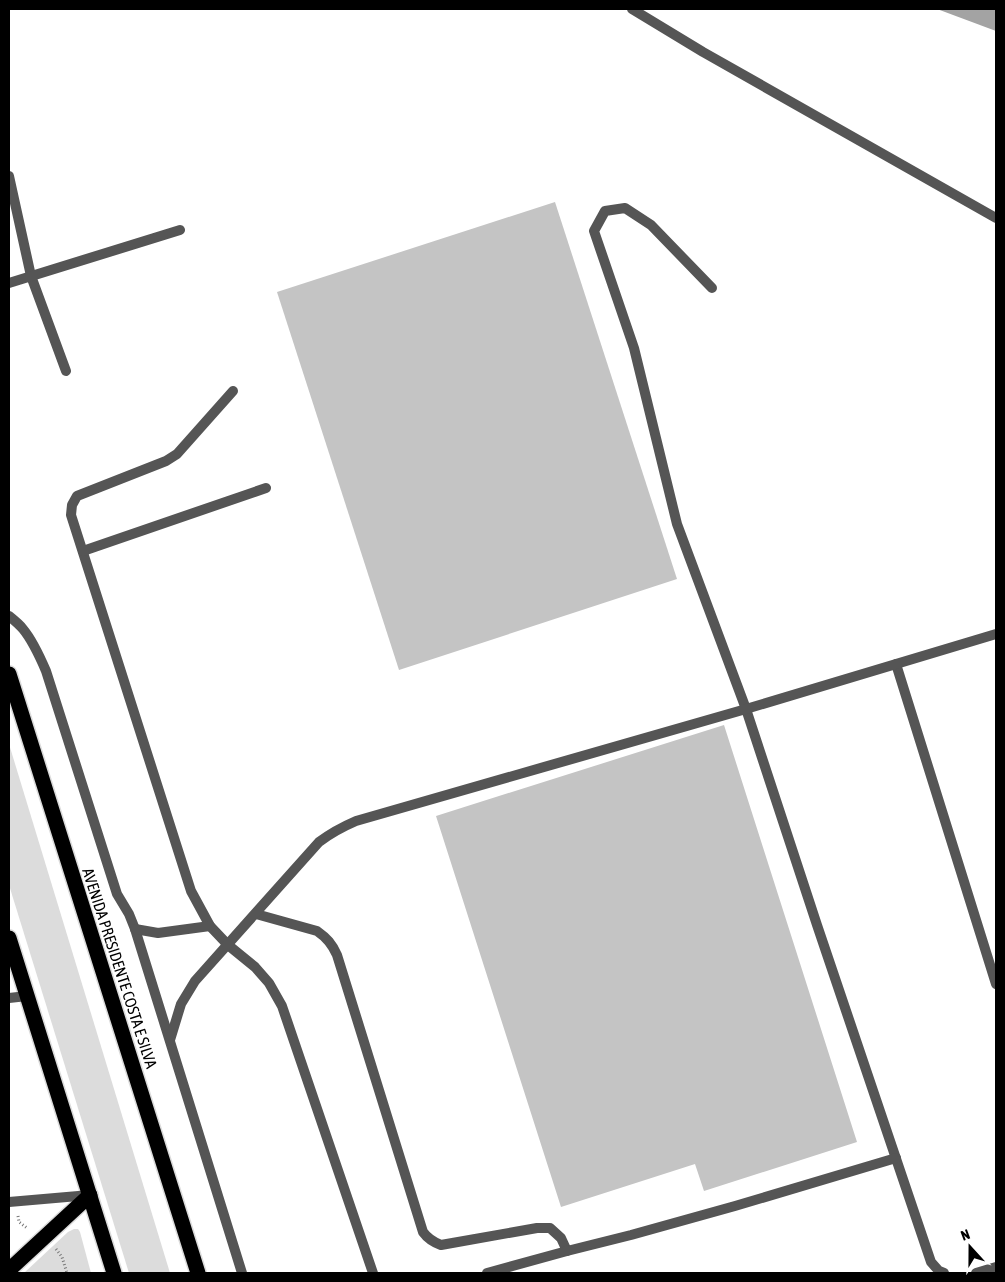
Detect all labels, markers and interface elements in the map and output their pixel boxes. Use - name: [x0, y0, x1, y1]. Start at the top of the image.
- street label: AVENIDA PRESIDENTE COSTA E SILVA: [79, 866, 161, 1070]
- north arrow: [945, 1222, 995, 1272]
- text: N: [959, 1226, 972, 1244]

